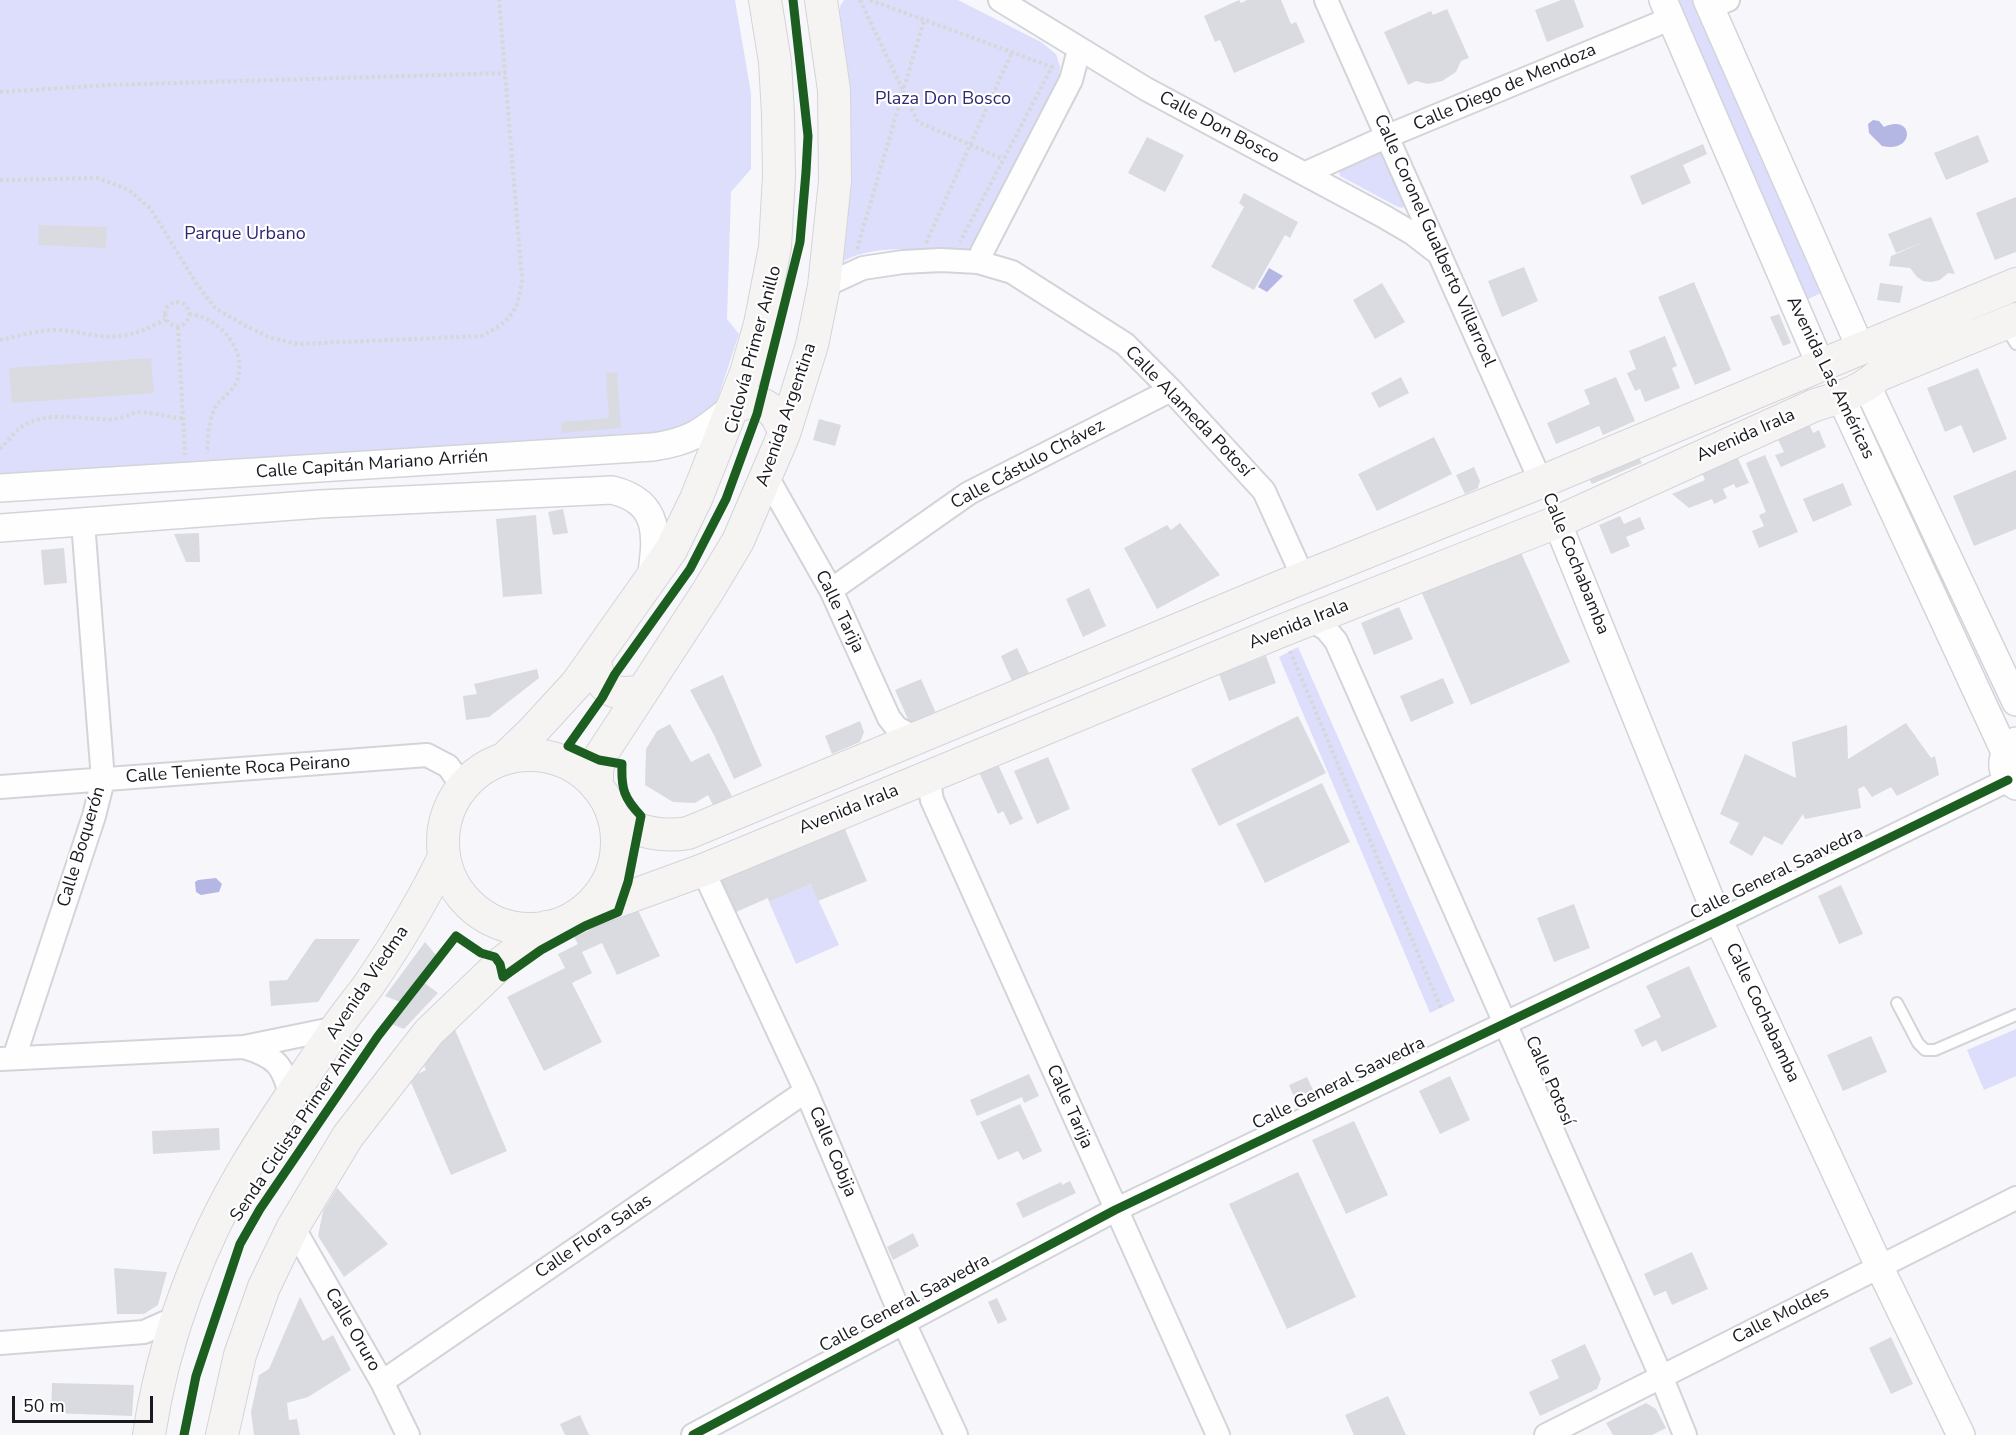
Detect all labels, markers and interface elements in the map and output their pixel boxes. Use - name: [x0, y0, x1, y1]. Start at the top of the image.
- street label: Calle Diego de Mendoza: [1410, 40, 1600, 136]
- street label: Calle Don Bosco: [1155, 87, 1283, 169]
- park label: Plaza Don Bosco: [875, 89, 1011, 111]
- street label: Calle Coronel Gualberto Villarroel: [1368, 111, 1500, 371]
- park label: Parque Urbano: [184, 224, 306, 246]
- street label: Ciclovía Primer Anillo: [721, 263, 787, 437]
- street label: Avenida Las Américas: [1781, 293, 1879, 463]
- street label: Avenida Argentina: [752, 340, 822, 490]
- street label: Calle Alameda Potosí: [1120, 342, 1256, 482]
- street label: Avenida Irala: [1693, 405, 1799, 467]
- street label: Calle Cástulo Chávez: [947, 415, 1109, 515]
- street label: Calle Capitán Mariano Arrién: [255, 446, 489, 484]
- street label: Calle Cochabamba: [1537, 490, 1613, 638]
- street label: Calle Tarija: [810, 567, 868, 657]
- street label: Avenida Irala: [1246, 595, 1352, 655]
- street label: Calle Teniente Roca Peirano: [125, 751, 351, 789]
- street label: Avenida Irala: [796, 780, 902, 840]
- street label: Calle Boquerón: [53, 784, 111, 910]
- street label: Calle General Saavedra: [1687, 823, 1867, 925]
- street label: Avenida Viedma: [322, 922, 414, 1044]
- street label: Calle Cochabamba: [1720, 940, 1804, 1086]
- street label: Senda Ciclista Primer Anillo: [226, 1028, 370, 1226]
- street label: Calle General Saavedra: [1249, 1033, 1429, 1135]
- street label: Calle Potosí: [1520, 1033, 1578, 1129]
- street label: Calle Tarija: [1041, 1062, 1097, 1152]
- street label: Calle Cobija: [803, 1104, 861, 1200]
- street label: Calle Flora Salas: [532, 1190, 656, 1284]
- street label: Calle General Saavedra: [816, 1250, 994, 1358]
- street label: Calle Moldes: [1729, 1282, 1833, 1350]
- street label: Calle Oruro: [319, 1284, 385, 1376]
- scale bar: [15, 1384, 156, 1422]
- text: 50 m: [23, 1394, 65, 1418]

